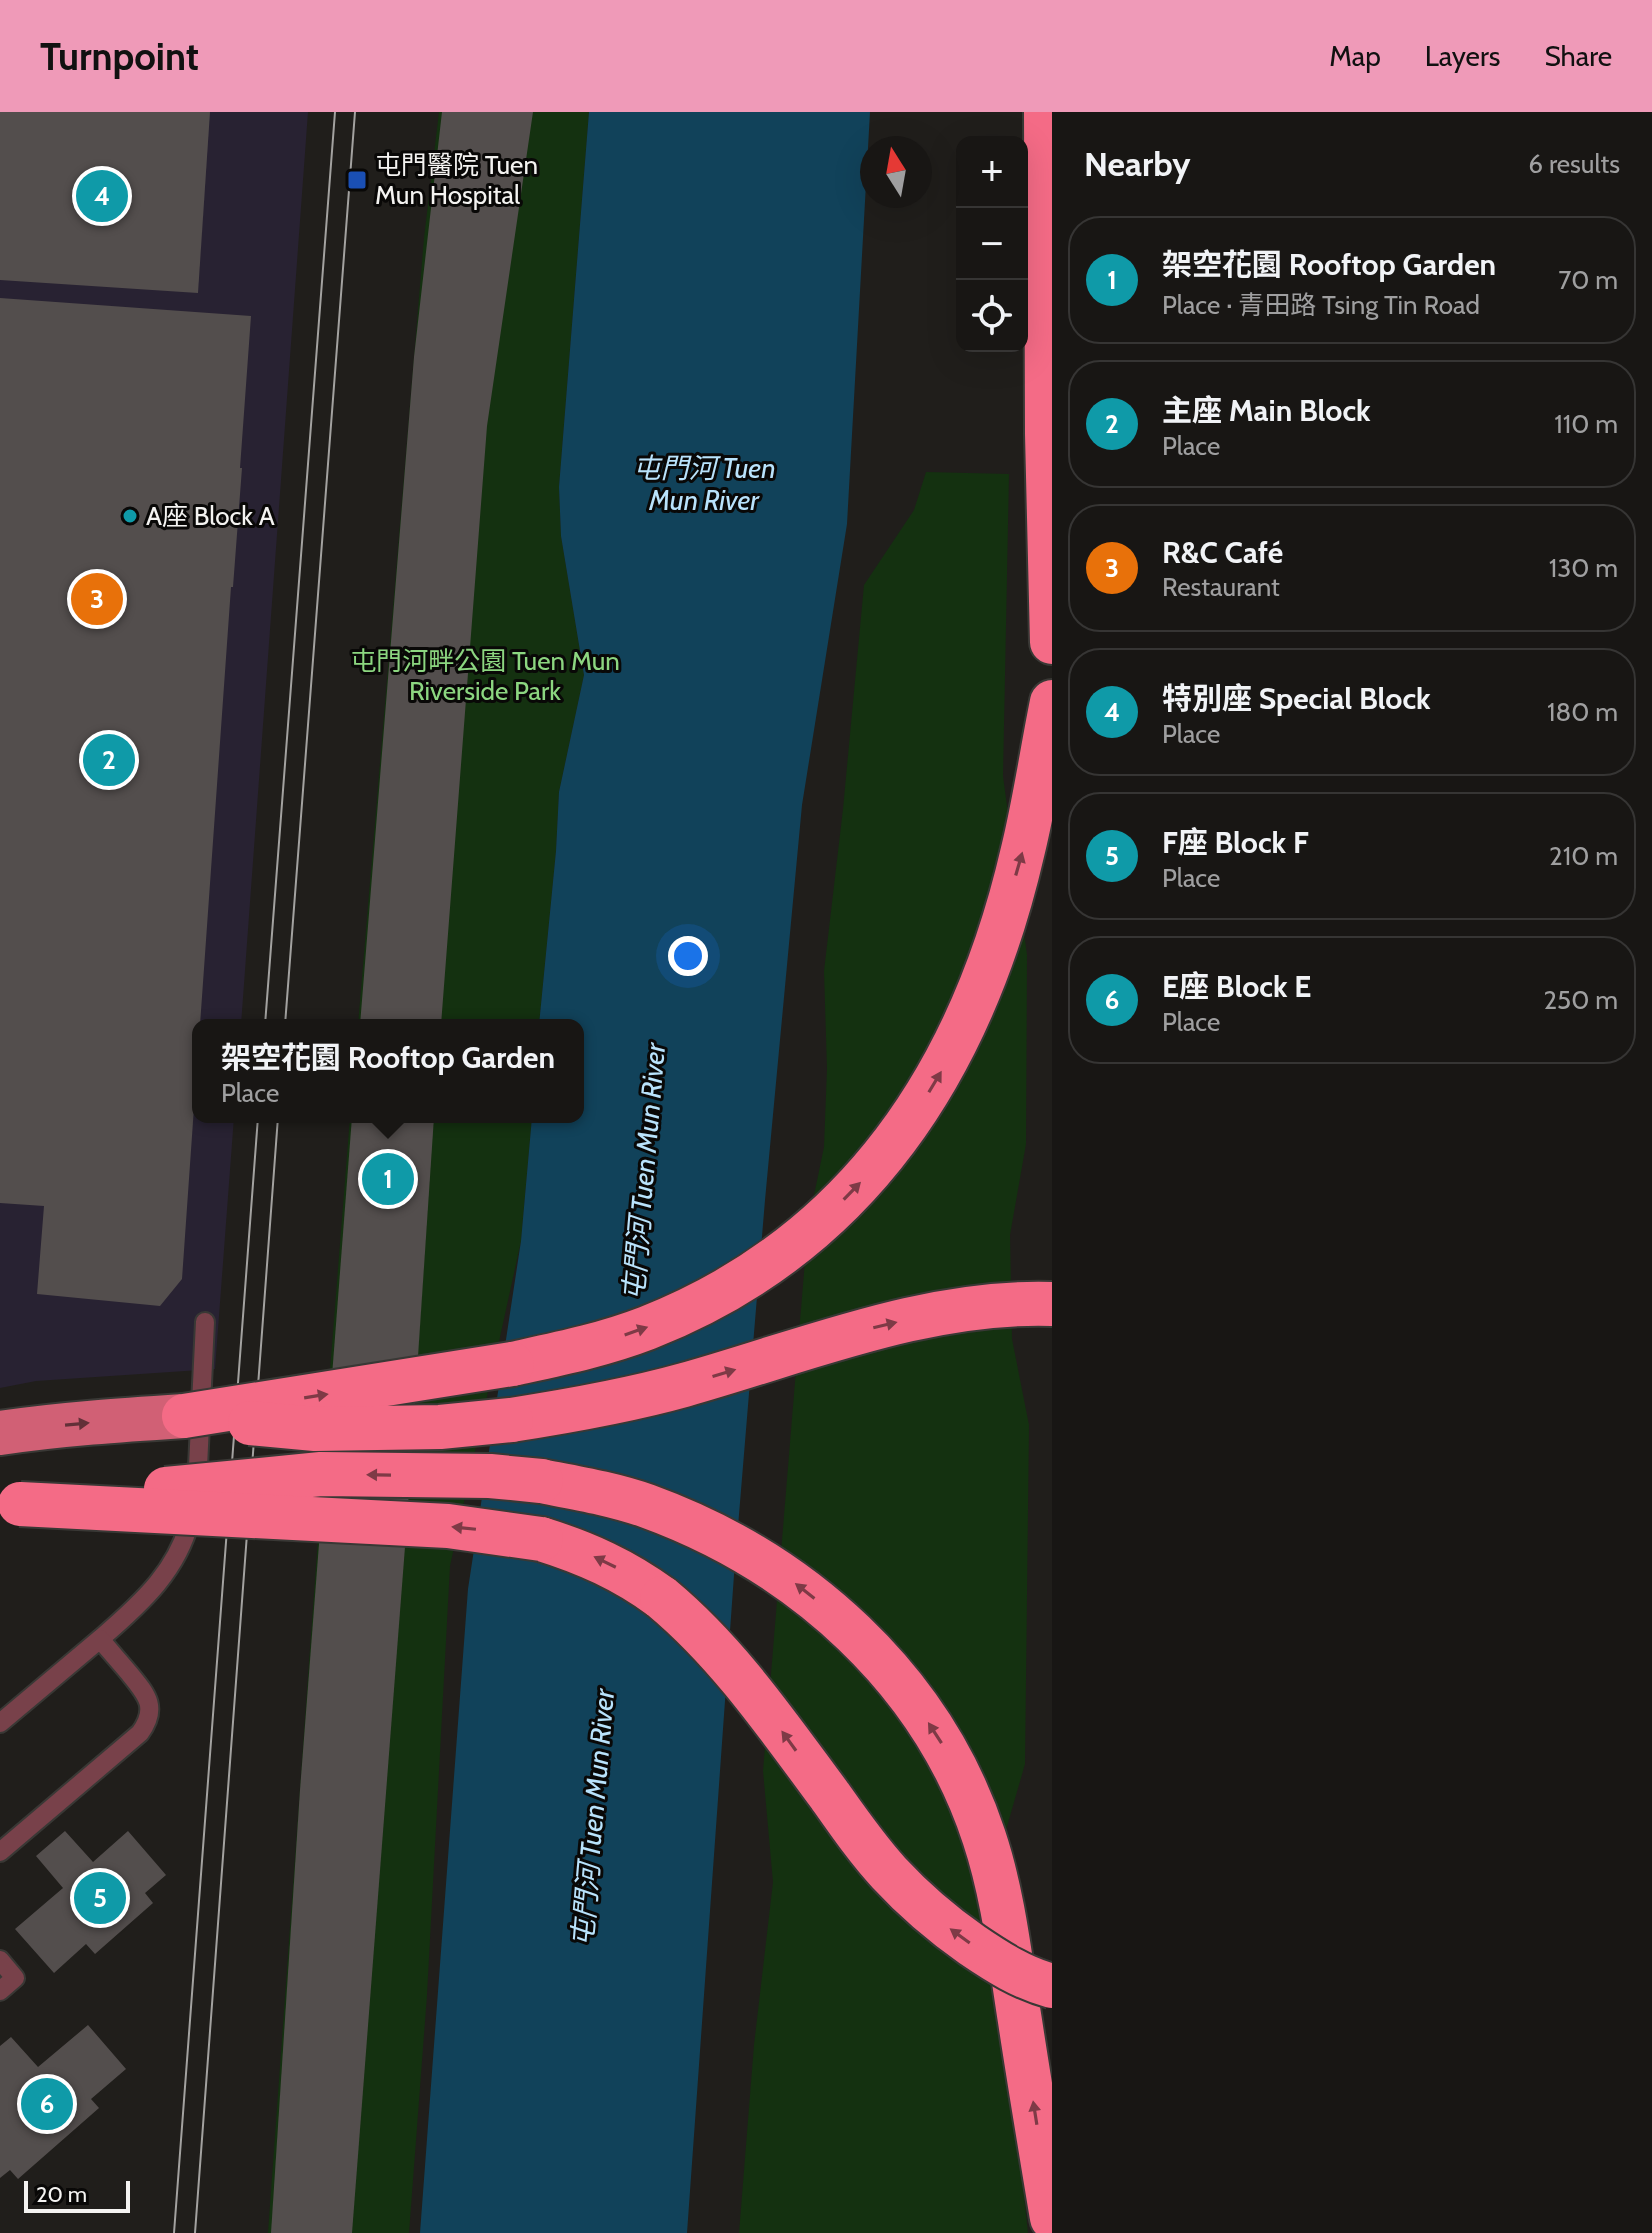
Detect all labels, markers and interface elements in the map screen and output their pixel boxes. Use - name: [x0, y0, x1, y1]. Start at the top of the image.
- text: Turnpoint: [40, 33, 199, 80]
- text: Map: [1329, 39, 1381, 73]
- text: Layers: [1425, 39, 1500, 73]
- text: Share: [1544, 39, 1612, 73]
- north arrow: [860, 136, 932, 208]
- map controls: [956, 136, 1028, 352]
- button: +: [956, 136, 1028, 208]
- text: Nearby: [1084, 143, 1191, 185]
- text: 6 results: [1528, 148, 1620, 180]
- place label: 屯門醫院 Tuen Mun Hospital: [375, 149, 538, 211]
- pin: 4: [76, 166, 128, 226]
- marker: 屯門醫院 Tuen Mun Hospital: [346, 169, 368, 191]
- button: −: [956, 208, 1028, 280]
- text: 架空花園 Rooftop Garden: [1162, 246, 1496, 283]
- text: 1: [1107, 264, 1117, 296]
- text: 70 m: [1558, 264, 1618, 296]
- button: locate: [956, 280, 1028, 352]
- text: Place · 青田路 Tsing Tin Road: [1162, 289, 1480, 321]
- text: 主座 Main Block: [1162, 392, 1371, 429]
- text: 2: [1105, 408, 1119, 440]
- text: 110 m: [1554, 408, 1618, 440]
- text: Place: [1162, 430, 1220, 462]
- water label: 屯門河 Tuen Mun River: [632, 451, 776, 517]
- place label: A座 Block A: [146, 500, 275, 532]
- marker: A座 Block A: [121, 507, 139, 525]
- text: R&C Café: [1162, 534, 1283, 571]
- text: 3: [1105, 552, 1119, 584]
- text: 130 m: [1549, 552, 1618, 584]
- pin: 3: [71, 569, 123, 629]
- text: Restaurant: [1162, 571, 1280, 603]
- park label: 屯門河畔公園 Tuen Mun Riverside Park: [350, 645, 620, 707]
- text: 特別座 Special Block: [1162, 680, 1431, 717]
- text: 4: [1104, 696, 1120, 728]
- text: 180 m: [1547, 696, 1618, 728]
- text: Place: [1162, 718, 1220, 750]
- pin: 2: [83, 730, 135, 790]
- text: F座 Block F: [1162, 824, 1309, 861]
- text: 5: [1105, 840, 1119, 872]
- text: 210 m: [1549, 840, 1618, 872]
- one-way arrow: [1013, 851, 1026, 875]
- text: Place: [1162, 862, 1220, 894]
- your location: [668, 936, 708, 976]
- text: E座 Block E: [1162, 968, 1311, 1005]
- text: 6: [1105, 984, 1119, 1016]
- text: 250 m: [1544, 984, 1618, 1016]
- text: Place: [1162, 1006, 1220, 1038]
- popup: [192, 1019, 584, 1123]
- text: 架空花園 Rooftop Garden: [221, 1039, 555, 1076]
- water label: 屯門河 Tuen Mun River: [616, 1040, 672, 1302]
- one-way arrow: [928, 1071, 942, 1093]
- text: Place: [221, 1077, 279, 1109]
- pin: 1: [362, 1149, 414, 1209]
- one-way arrow: [842, 1182, 861, 1201]
- one-way arrow: [872, 1318, 897, 1331]
- one-way arrow: [624, 1325, 648, 1337]
- one-way arrow: [712, 1366, 736, 1379]
- one-way arrow: [304, 1389, 329, 1402]
- one-way arrow: [65, 1417, 90, 1430]
- one-way arrow: [366, 1469, 391, 1481]
- one-way arrow: [451, 1521, 476, 1534]
- one-way arrow: [593, 1555, 616, 1569]
- one-way arrow: [795, 1584, 815, 1600]
- water label: 屯門河 Tuen Mun River: [565, 1686, 621, 1948]
- one-way arrow: [927, 1722, 942, 1743]
- one-way arrow: [782, 1731, 797, 1752]
- pin: 5: [74, 1868, 126, 1928]
- one-way arrow: [949, 1928, 970, 1944]
- pin: 6: [21, 2074, 73, 2134]
- one-way arrow: [1028, 2100, 1040, 2125]
- scale bar: [24, 2177, 130, 2213]
- text: 20 m: [36, 2181, 87, 2208]

